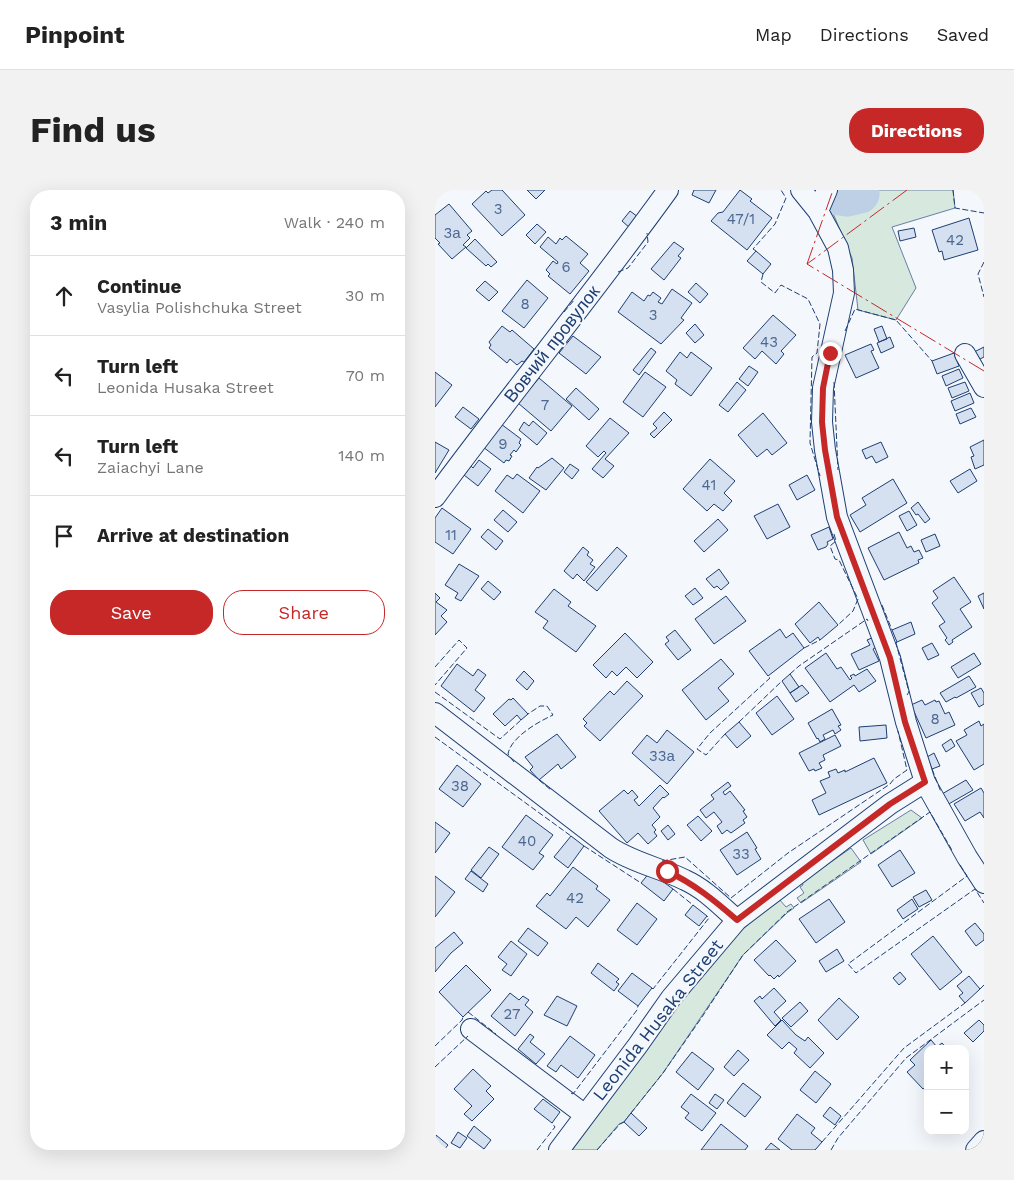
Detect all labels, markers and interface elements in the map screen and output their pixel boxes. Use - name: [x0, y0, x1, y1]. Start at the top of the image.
- text: Pinpoint: [25, 21, 125, 49]
- text: Map: [755, 24, 792, 45]
- text: Directions: [820, 24, 909, 45]
- text: Saved: [937, 24, 989, 45]
- button: Directions: [849, 108, 984, 153]
- text: Find us: [30, 109, 156, 151]
- house number: 3: [494, 200, 502, 218]
- text: 3 min: [50, 210, 107, 235]
- house number: 47/1: [727, 210, 755, 228]
- text: Walk · 240 m: [284, 213, 385, 232]
- house number: 3а: [443, 224, 461, 242]
- house number: 42: [946, 231, 964, 249]
- house number: 6: [561, 258, 571, 276]
- text: Continue: [97, 275, 181, 298]
- street label: Вовчий провулок: [499, 281, 604, 406]
- icon: ahead: [50, 282, 78, 310]
- text: 30 m: [345, 286, 385, 305]
- house number: 8: [520, 295, 530, 313]
- text: Vasylia Polishchuka Street: [97, 298, 302, 317]
- house number: 3: [649, 306, 657, 324]
- house number: 43: [760, 333, 778, 351]
- route end: [819, 342, 842, 365]
- text: Turn left: [97, 355, 178, 378]
- icon: left: [50, 362, 78, 390]
- text: 70 m: [346, 366, 385, 385]
- text: Leonida Husaka Street: [97, 378, 274, 397]
- house number: 7: [541, 396, 549, 414]
- text: Turn left: [97, 435, 178, 458]
- house number: 9: [498, 435, 508, 453]
- icon: left: [50, 442, 78, 470]
- text: 140 m: [338, 446, 385, 465]
- text: Zaiachyi Lane: [97, 458, 204, 477]
- house number: 41: [702, 476, 716, 494]
- icon: arrive: [50, 522, 78, 550]
- text: Arrive at destination: [97, 524, 289, 547]
- house number: 11: [445, 526, 457, 544]
- button: Save: [50, 590, 213, 635]
- button: Share: [223, 590, 385, 635]
- house number: 8: [930, 710, 940, 728]
- house number: 33а: [649, 747, 676, 765]
- house number: 38: [451, 777, 469, 795]
- house number: 40: [518, 832, 536, 850]
- house number: 33: [732, 845, 750, 863]
- route start: [656, 860, 679, 883]
- house number: 42: [566, 889, 584, 907]
- street label: Leonida Husaka Street: [588, 935, 727, 1104]
- house number: 27: [504, 1005, 520, 1023]
- map controls: [924, 1045, 969, 1135]
- button: +: [924, 1045, 969, 1090]
- button: −: [924, 1090, 969, 1135]

